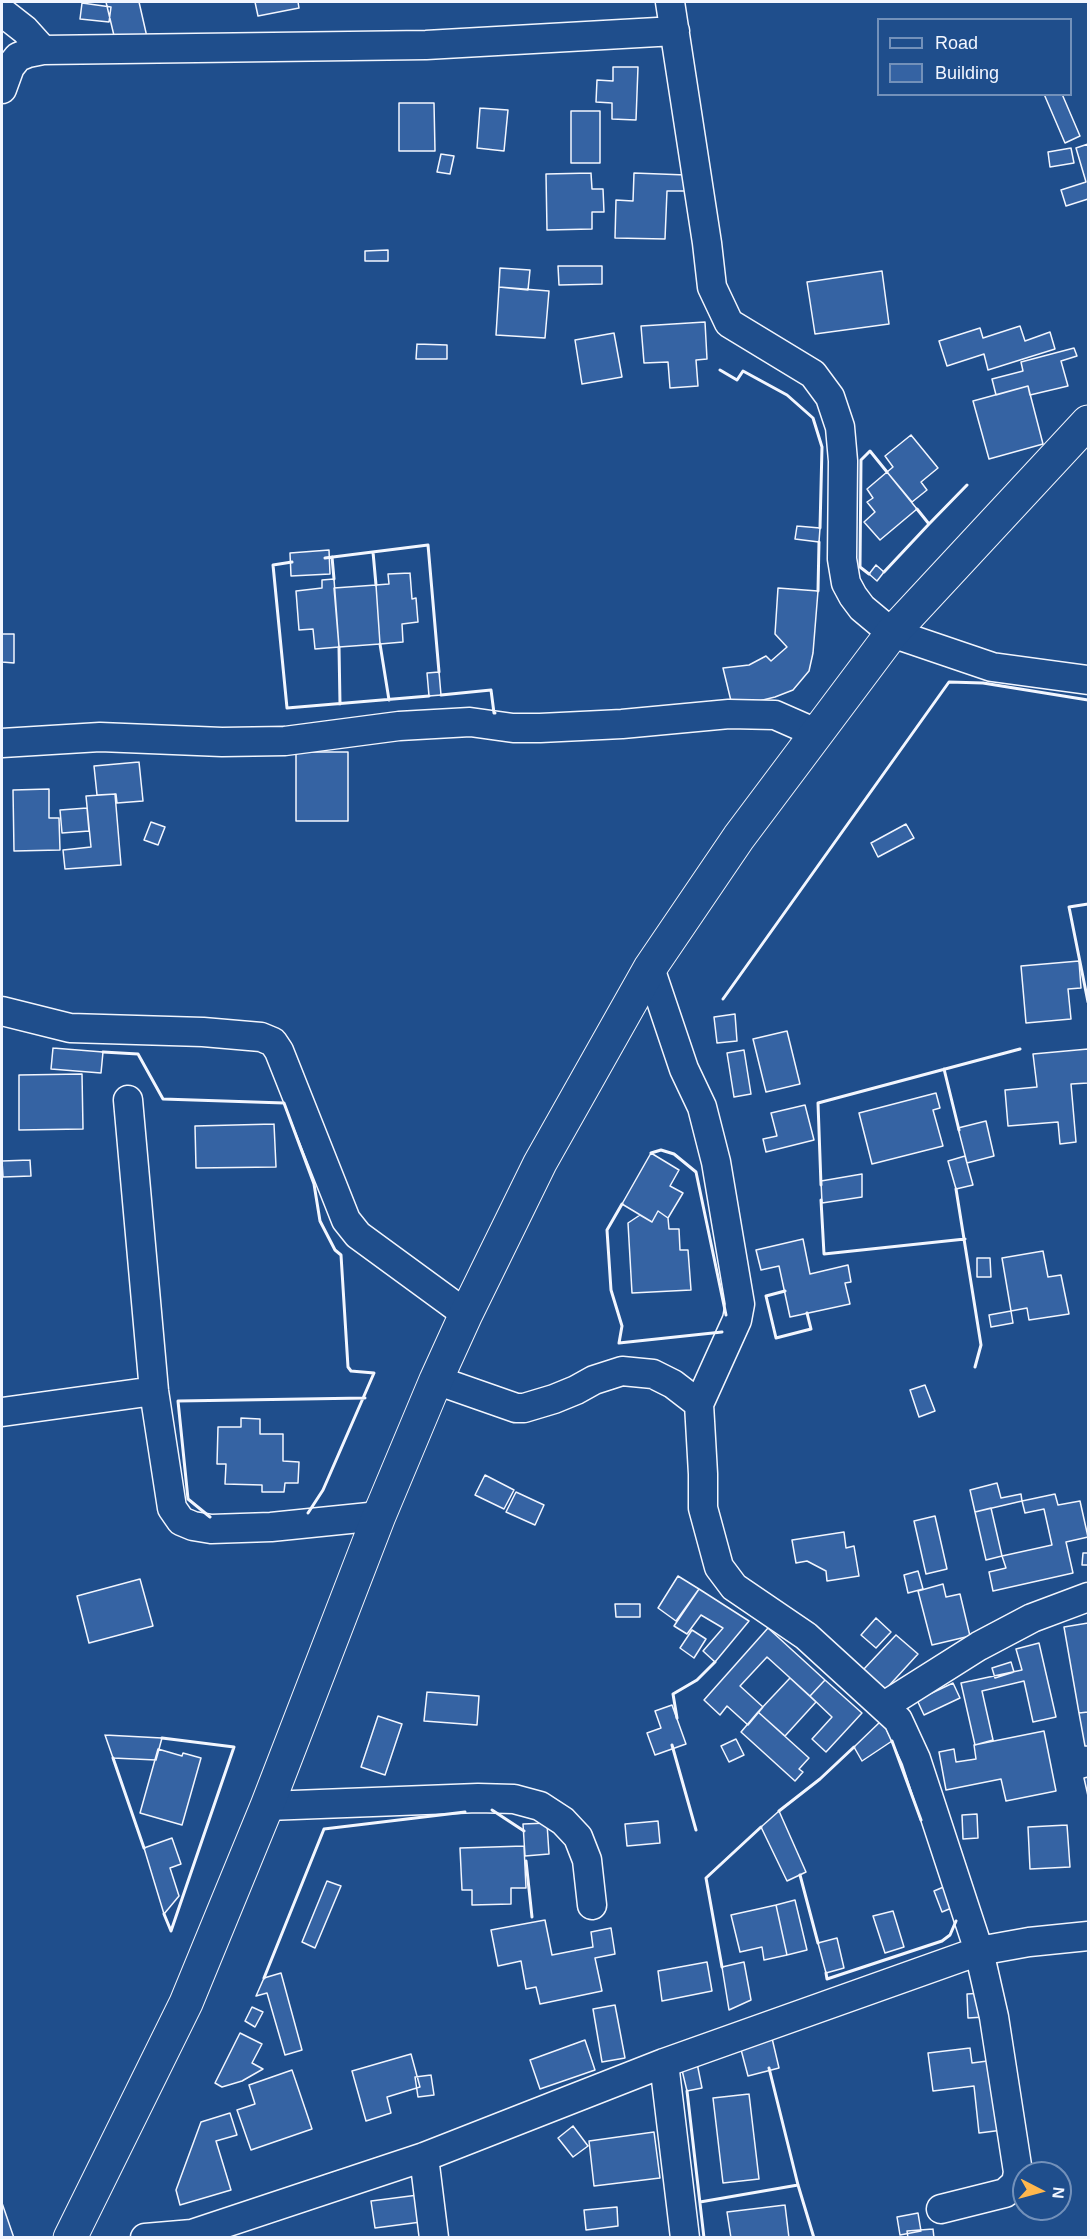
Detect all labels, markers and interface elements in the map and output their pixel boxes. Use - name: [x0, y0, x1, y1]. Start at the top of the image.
- legend: [877, 18, 1072, 96]
- text: Road: [935, 33, 978, 53]
- text: Building: [935, 63, 999, 83]
- north arrow: [1012, 2161, 1072, 2221]
- text: N: [1049, 2186, 1067, 2199]

